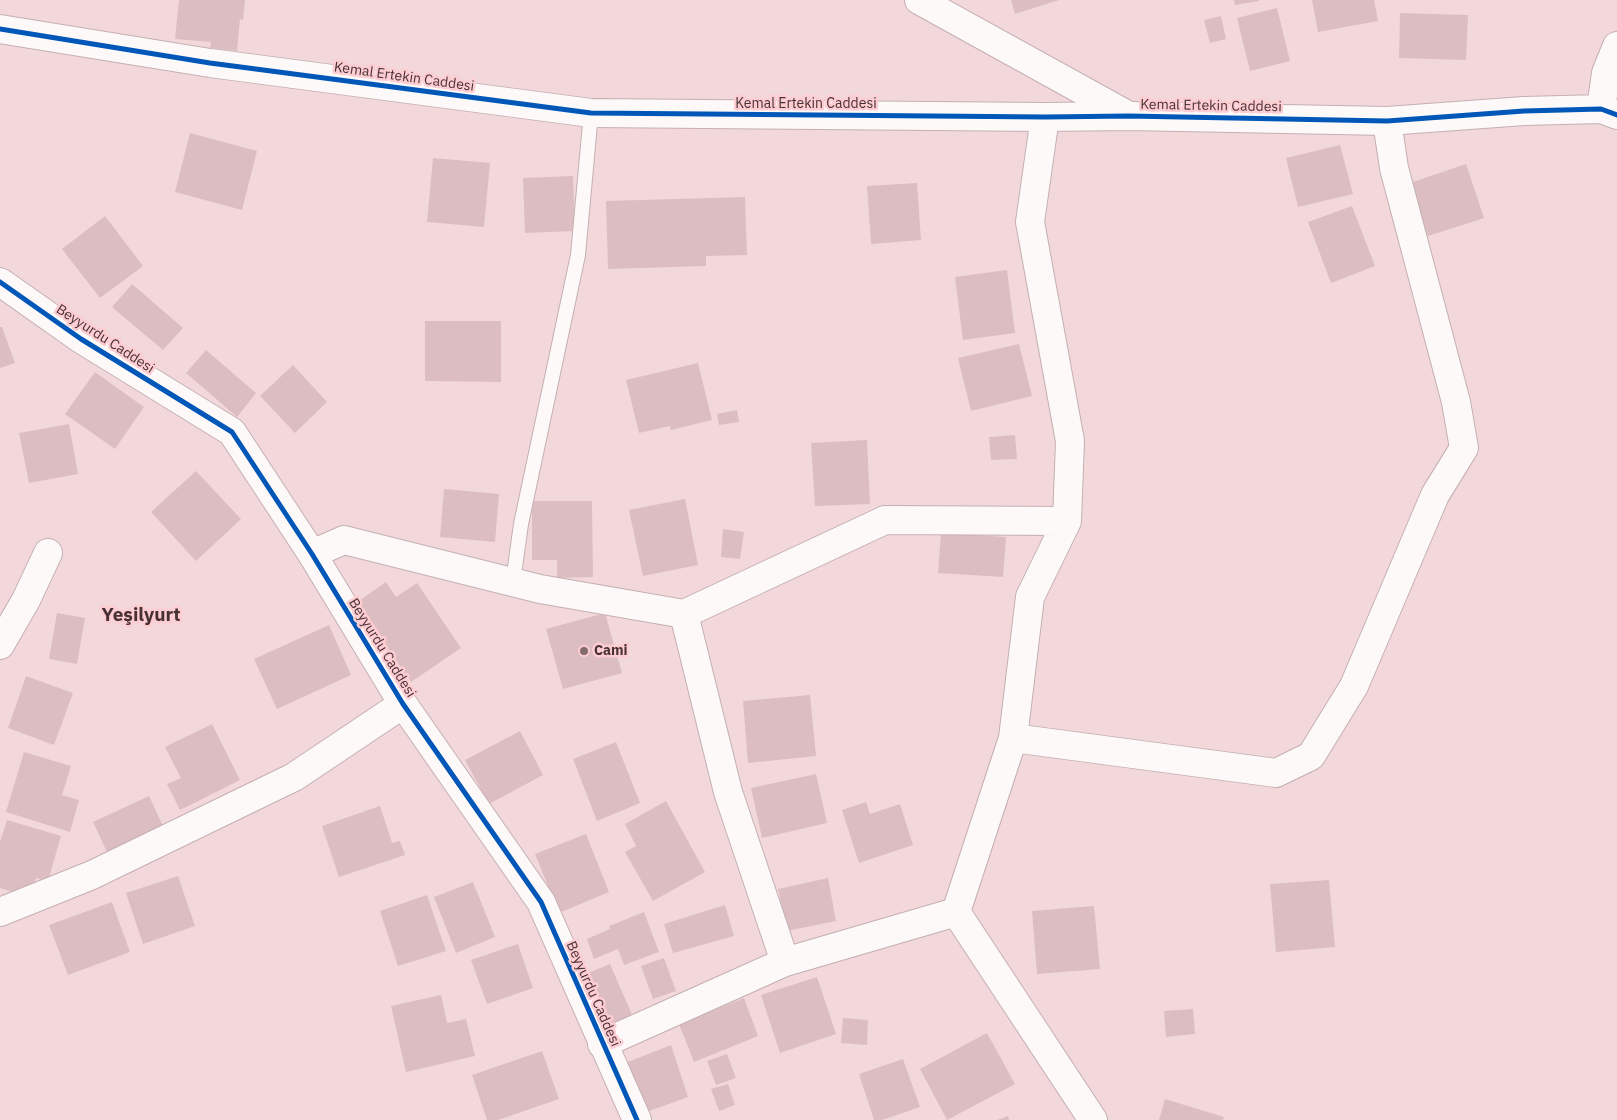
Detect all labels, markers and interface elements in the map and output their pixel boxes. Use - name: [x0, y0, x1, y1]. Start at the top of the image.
- street label: Kemal Ertekin Caddesi: [333, 59, 475, 95]
- street label: Kemal Ertekin Caddesi: [735, 96, 877, 112]
- street label: Kemal Ertekin Caddesi: [1140, 96, 1282, 116]
- street label: Beyyurdu Caddesi: [53, 301, 157, 377]
- street label: Beyyurdu Caddesi: [345, 595, 419, 701]
- district label: Yeşilyurt: [101, 605, 181, 627]
- place label: Cami: [594, 643, 628, 659]
- marker: Cami: [578, 645, 590, 657]
- street label: Beyyurdu Caddesi: [562, 939, 624, 1049]

